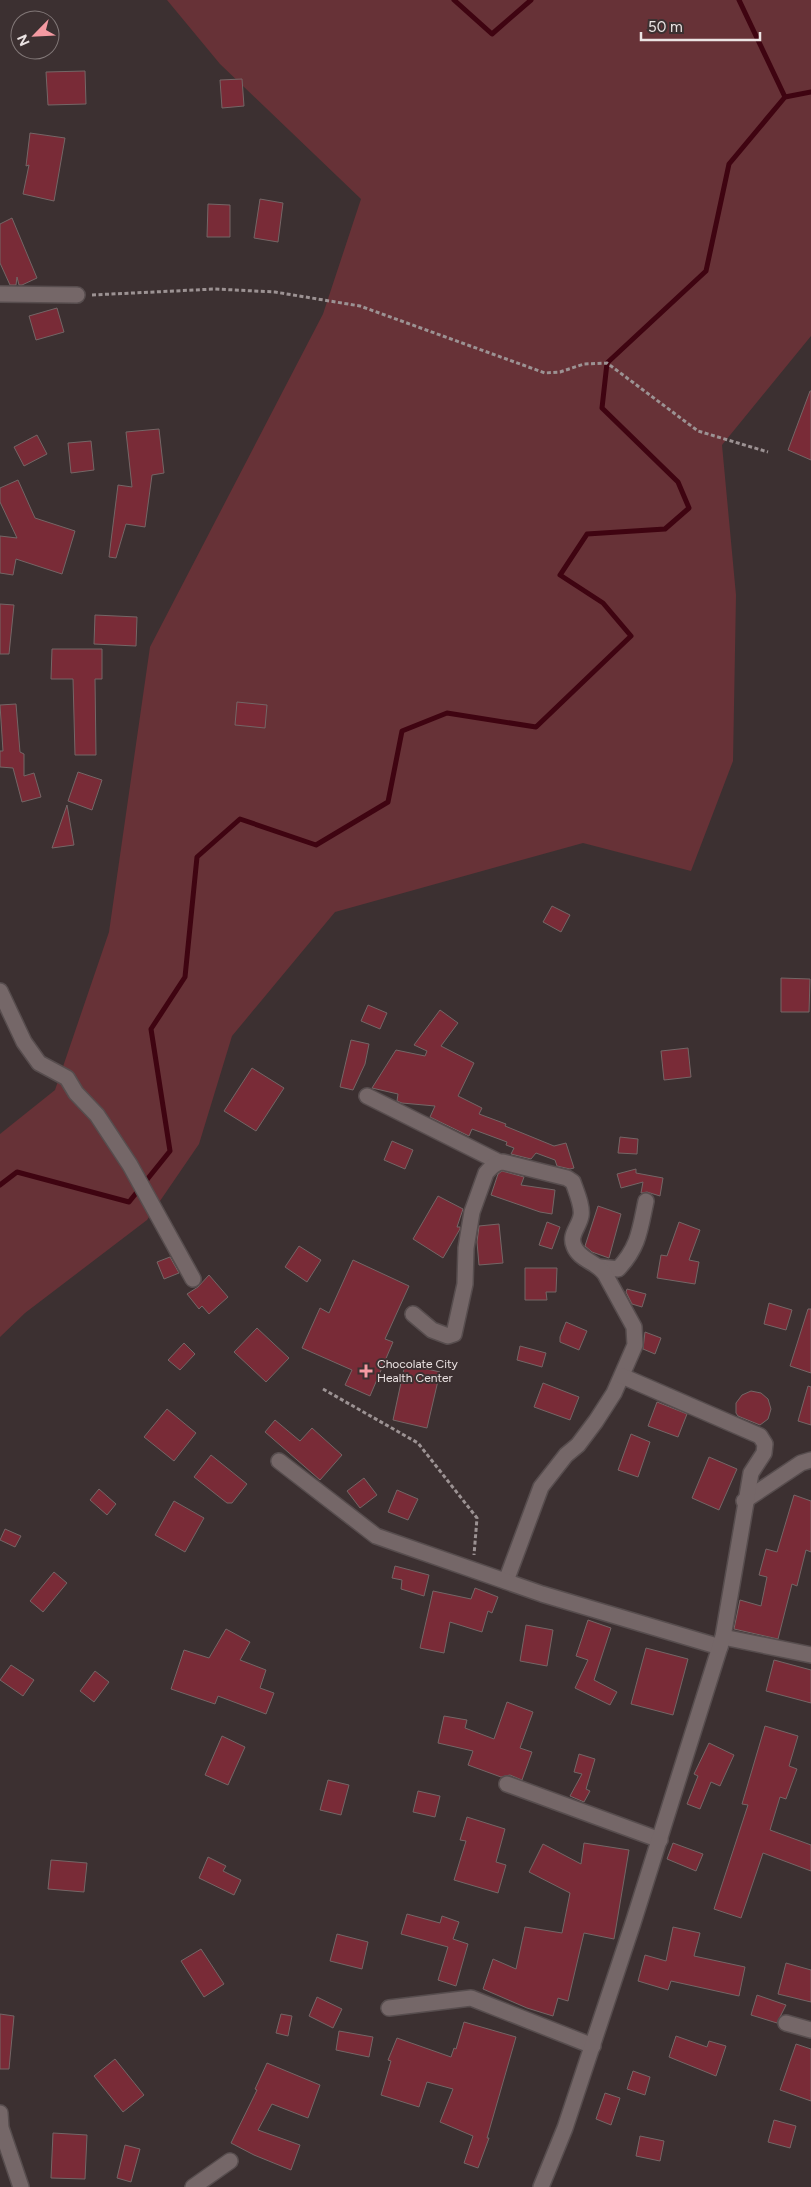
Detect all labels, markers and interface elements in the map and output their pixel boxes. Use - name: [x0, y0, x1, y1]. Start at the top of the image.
- north arrow: [10, 10, 60, 60]
- scale bar: [641, 10, 760, 42]
- text: 50 m: [648, 18, 683, 36]
- text: N: [14, 32, 34, 48]
- place label: Chocolate City Health Center: [377, 1357, 459, 1385]
- marker: Chocolate City Health Center: [359, 1364, 373, 1378]

